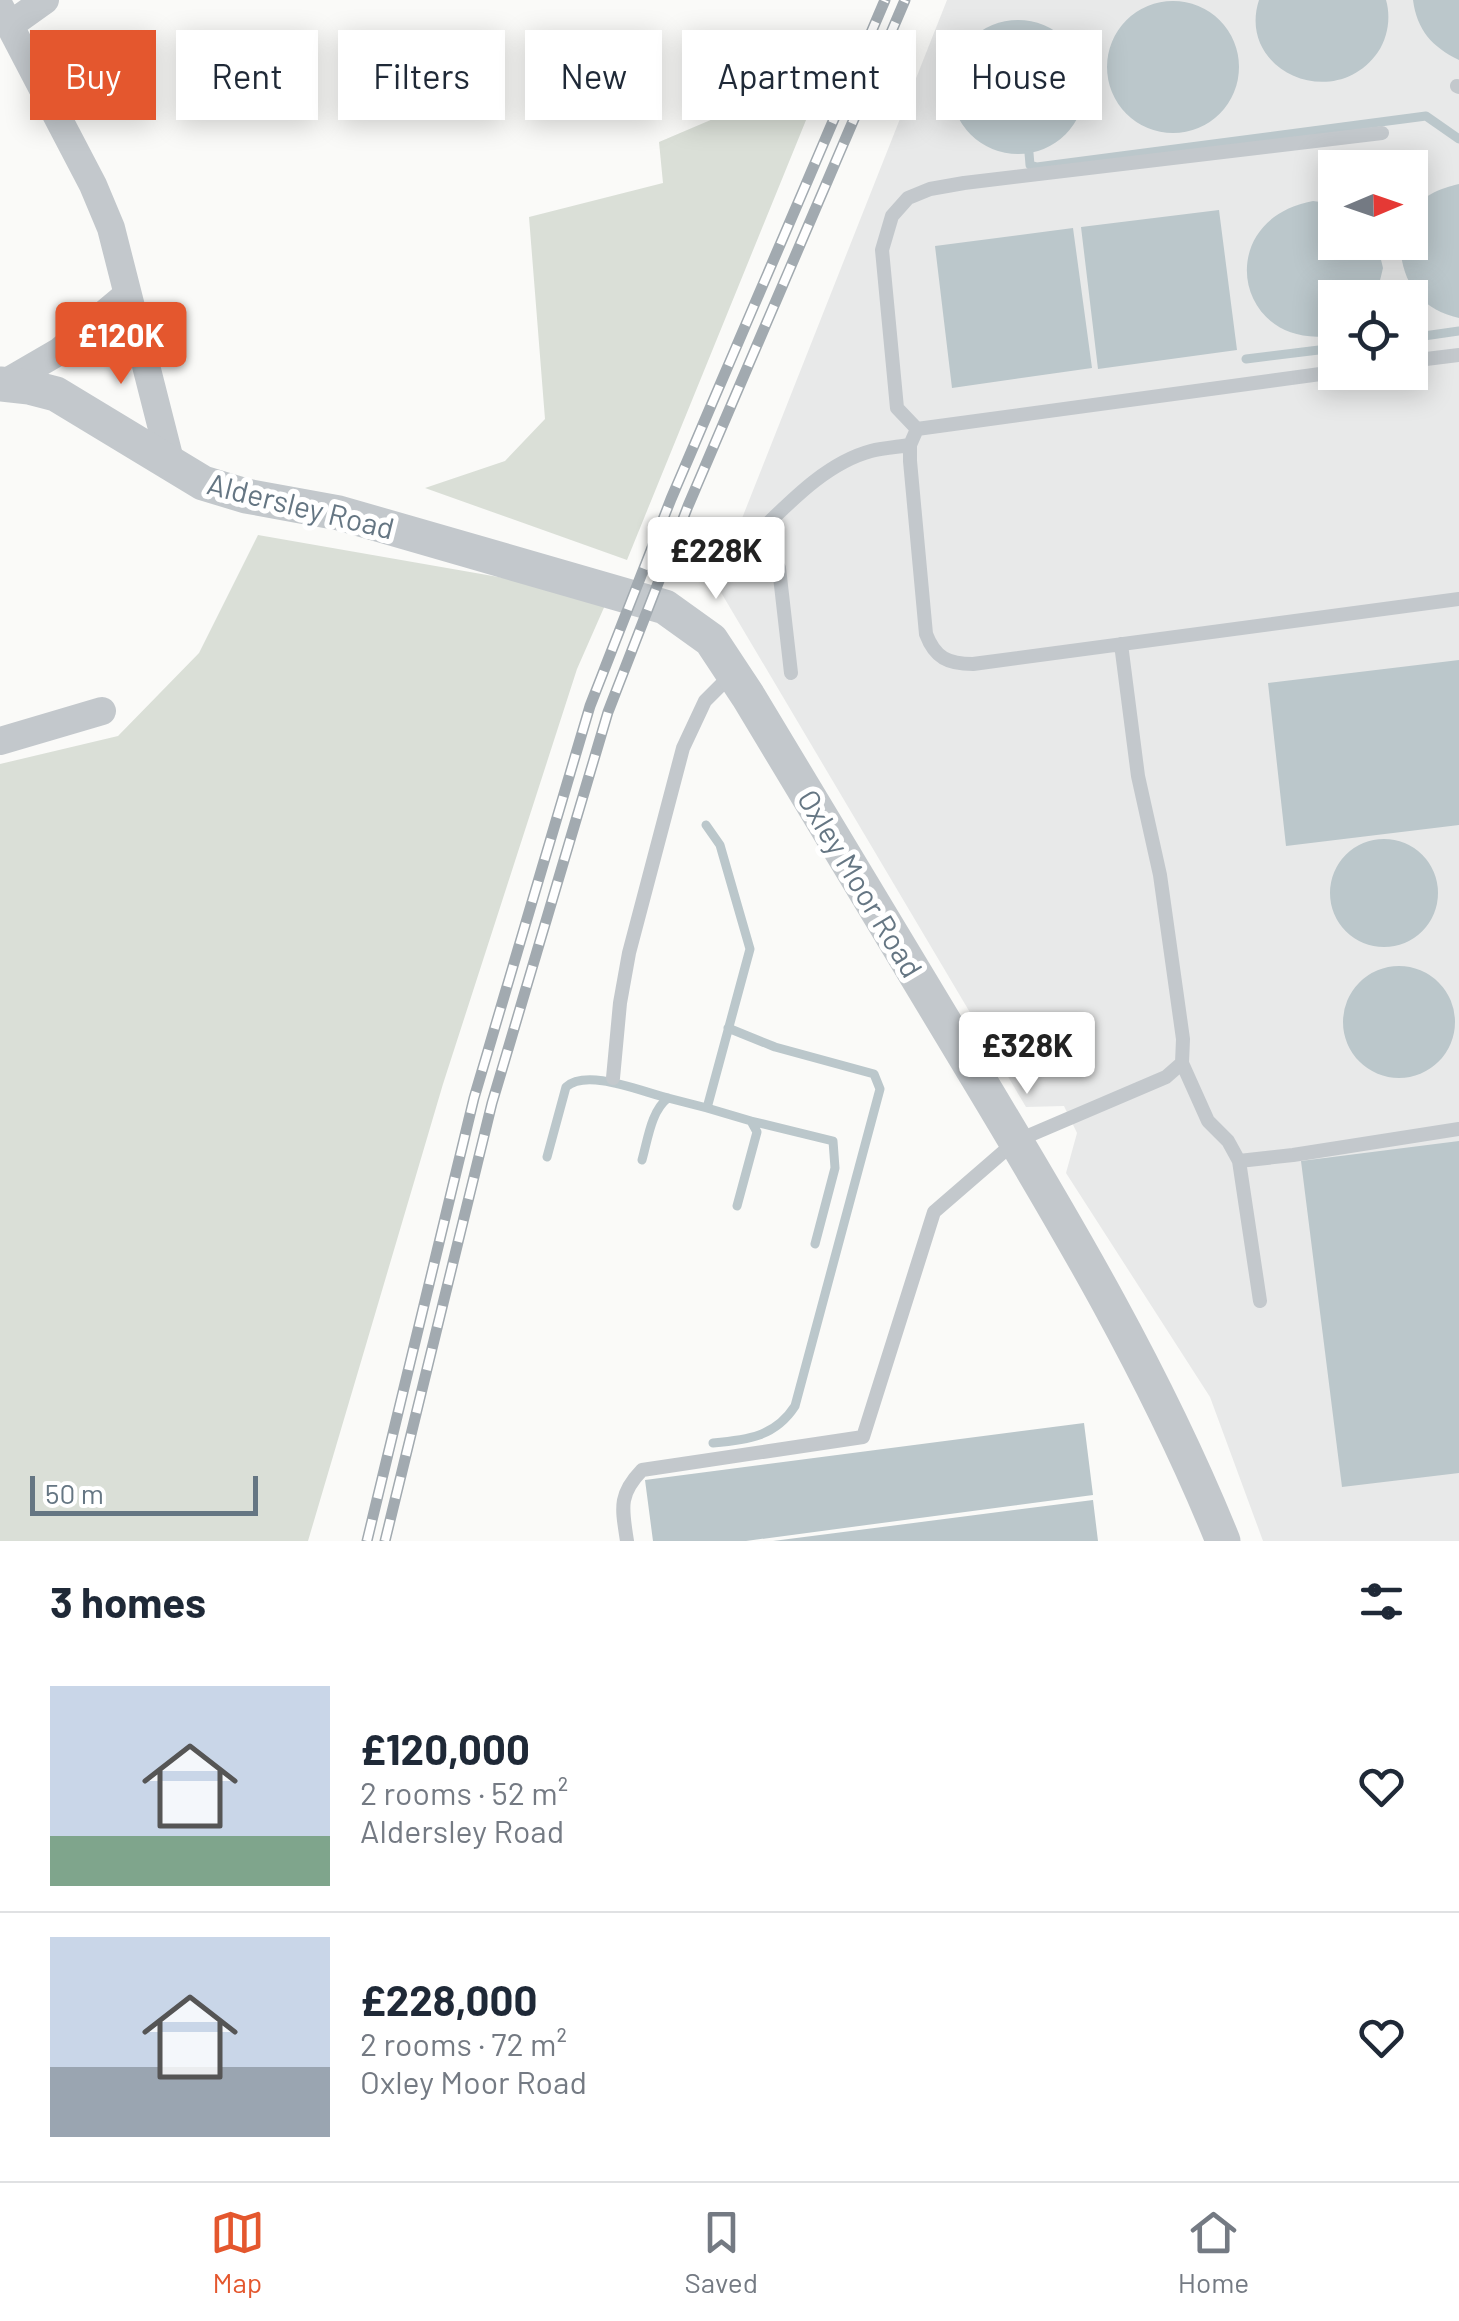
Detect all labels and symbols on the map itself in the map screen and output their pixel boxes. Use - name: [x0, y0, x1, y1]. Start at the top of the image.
- north arrow: [1318, 150, 1428, 260]
- pin: £120K: [51, 302, 191, 387]
- street label: Aldersley Road: [204, 464, 398, 546]
- pin: £228K: [646, 517, 786, 602]
- street label: Oxley Moor Road: [791, 783, 931, 983]
- pin: £328K: [957, 1012, 1097, 1097]
- scale bar: [30, 1471, 258, 1516]

